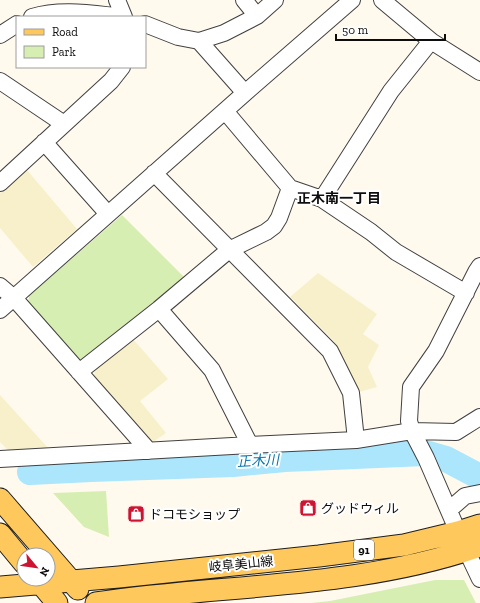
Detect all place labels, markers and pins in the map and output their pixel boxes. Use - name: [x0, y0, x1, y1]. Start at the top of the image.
- shop icon: グッドウィル: [298, 498, 318, 518]
- place label: グッドウィル: [321, 501, 399, 516]
- shop icon: ドコモショップ: [126, 504, 146, 524]
- place label: ドコモショップ: [149, 507, 240, 522]

